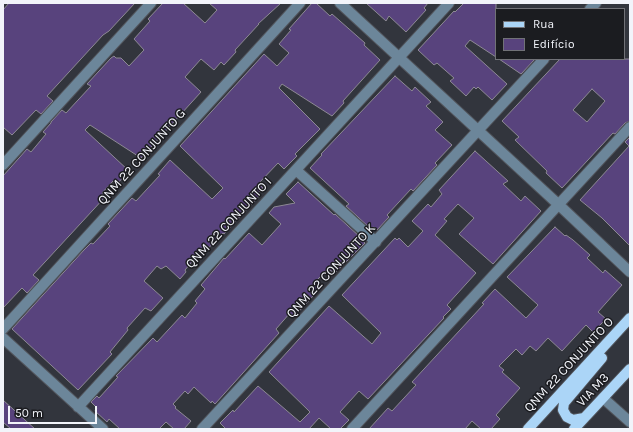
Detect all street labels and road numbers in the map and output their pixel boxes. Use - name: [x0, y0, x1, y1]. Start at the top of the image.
- street label: QNM 22 CONJUNTO G: [95, 106, 189, 208]
- street label: QNM 22 CONJUNTO I: [183, 174, 275, 272]
- street label: QNM 22 CONJUNTO K: [283, 221, 379, 321]
- street label: QNM 22 CONJUNTO O: [521, 314, 617, 416]
- street label: VIA M3: [574, 370, 612, 410]

